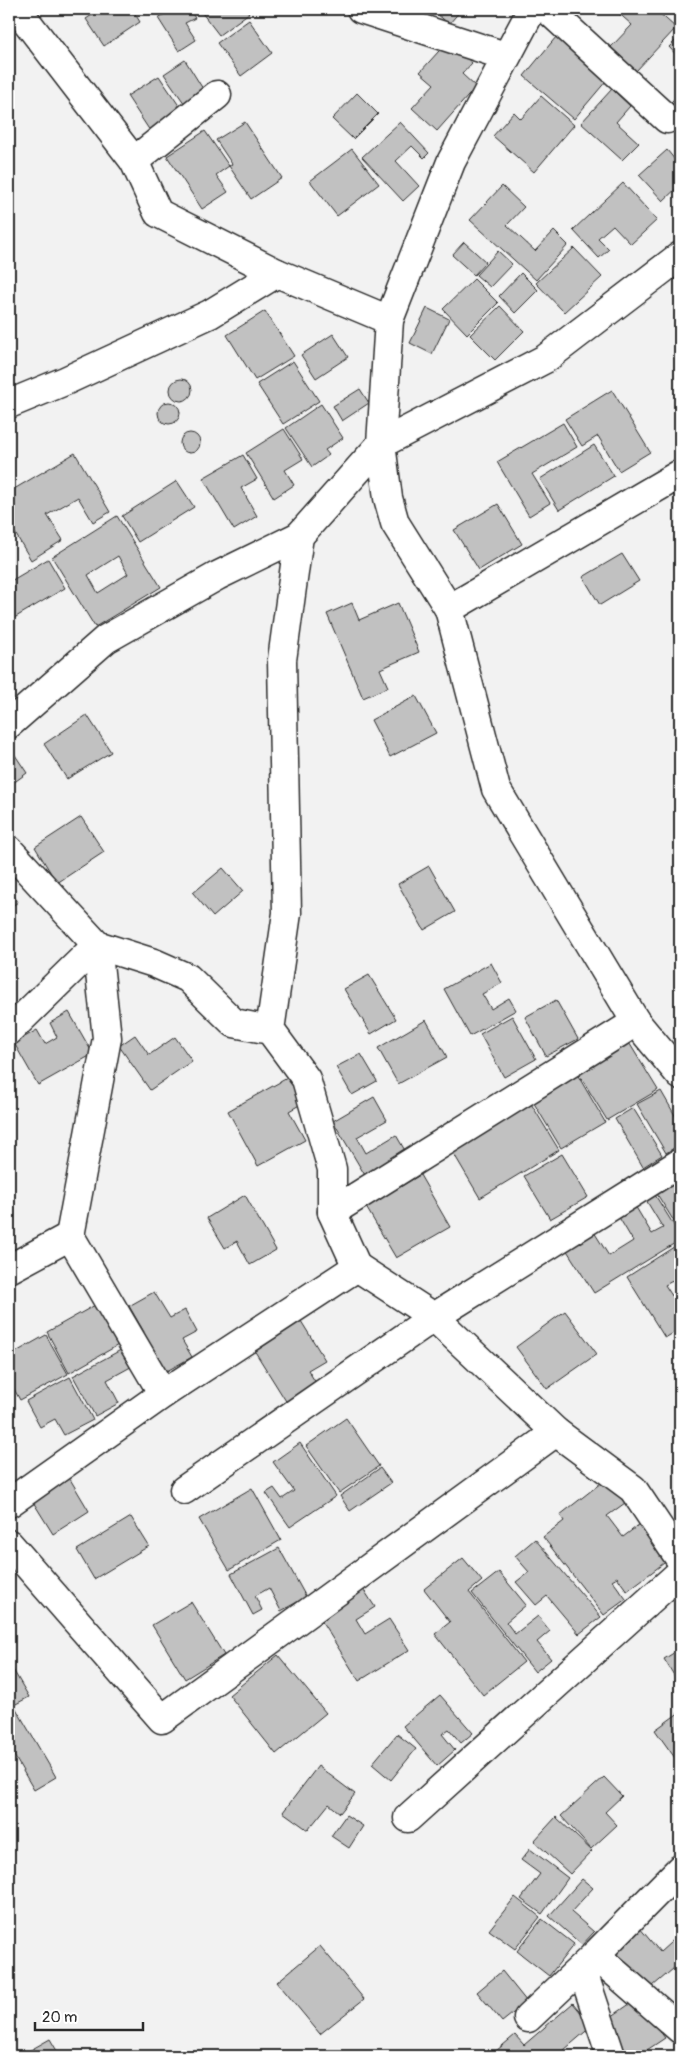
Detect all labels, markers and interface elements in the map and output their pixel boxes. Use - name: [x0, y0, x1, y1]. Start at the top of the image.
- scale bar: [35, 2000, 142, 2032]
- text: 20 m: [42, 2008, 77, 2027]

